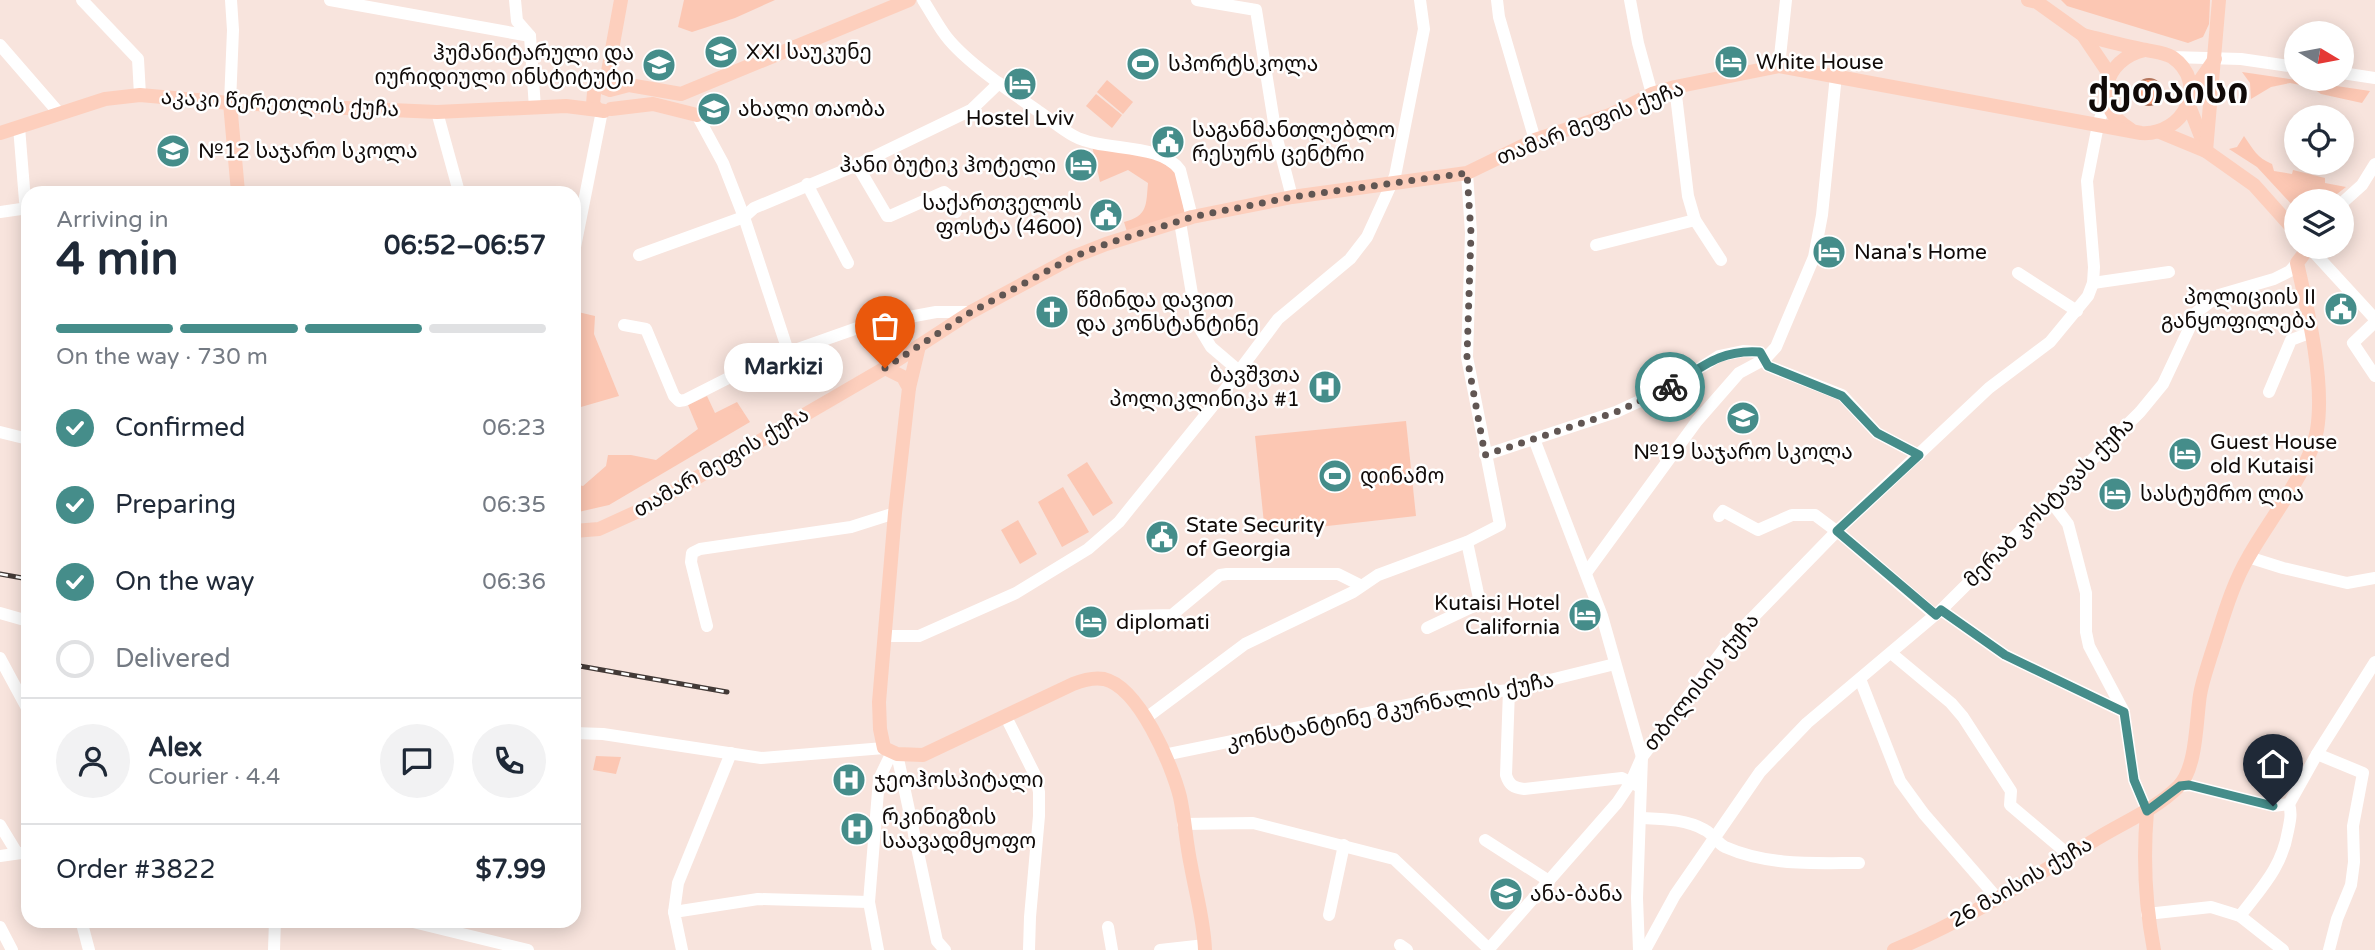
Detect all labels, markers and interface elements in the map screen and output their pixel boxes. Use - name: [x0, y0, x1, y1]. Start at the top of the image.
- north arrow: [2284, 21, 2354, 91]
- map controls: [2284, 21, 2354, 259]
- school or university icon: XXI საუკუნე: [702, 33, 740, 71]
- place label: XXI საუკუნე: [746, 40, 872, 65]
- place label: ჰუმანიტარული და იურიდიული ინსტიტუტი: [375, 41, 634, 90]
- hotel icon: White House: [1712, 43, 1750, 81]
- sports icon: სპორტსკოლა: [1124, 45, 1162, 83]
- school or university icon: ჰუმანიტარული და იურიდიული ინსტიტუტი: [640, 46, 678, 84]
- place label: White House: [1756, 50, 1884, 75]
- place label: სპორტსკოლა: [1168, 52, 1318, 77]
- hotel icon: Hostel Lviv: [1001, 65, 1039, 103]
- district label: ქუთაისი: [2088, 71, 2248, 113]
- street label: თამარ მეფის ქუჩა: [1493, 76, 1687, 171]
- street label: აკაკი წერეთლის ქუჩა: [160, 85, 400, 122]
- school or university icon: ახალი თაობა: [695, 90, 733, 128]
- place label: ახალი თაობა: [738, 97, 885, 122]
- button: locate: [2284, 105, 2354, 175]
- place label: Hostel Lviv: [966, 106, 1074, 131]
- place label: საგანმანთლებლო რესურს ცენტრი: [1192, 118, 1395, 167]
- public building icon: საგანმანთლებლო რესურს ცენტრი: [1149, 123, 1187, 161]
- school or university icon: №12 საჯარო სკოლა: [154, 132, 192, 170]
- place label: №12 საჯარო სკოლა: [198, 139, 418, 164]
- hotel icon: ჰანი ბუტიკ ჰოტელი: [1062, 146, 1100, 184]
- place label: ჰანი ბუტიკ ჰოტელი: [839, 153, 1056, 178]
- button: layers: [2284, 189, 2354, 259]
- place label: საქართველოს ფოსტა (4600): [922, 191, 1082, 240]
- public building icon: საქართველოს ფოსტა (4600): [1087, 196, 1125, 234]
- text: Arriving in: [56, 206, 169, 234]
- text: 06:52–06:57: [384, 230, 546, 261]
- text: 4 min: [56, 232, 179, 287]
- hotel icon: Nana's Home: [1810, 233, 1848, 271]
- place label: Nana's Home: [1854, 240, 1987, 265]
- place label: პოლიციის II განყოფილება: [2161, 285, 2316, 334]
- place label: წმინდა დავით და კონსტანტინე: [1076, 288, 1259, 337]
- public building icon: პოლიციის II განყოფილება: [2322, 290, 2360, 328]
- church icon: წმინდა დავით და კონსტანტინე: [1033, 293, 1071, 331]
- pin: [855, 296, 915, 368]
- icon: bag: [866, 307, 904, 345]
- text: On the way · 730 m: [56, 343, 268, 371]
- callout: Markizi: [724, 344, 843, 392]
- courier: [1635, 352, 1705, 422]
- text: Markizi: [744, 353, 823, 381]
- place label: ბავშვთა პოლიკლინიკა #1: [1110, 363, 1300, 412]
- hospital icon: ბავშვთა პოლიკლინიკა #1: [1306, 368, 1344, 406]
- icon: bike: [1651, 368, 1689, 406]
- school or university icon: №19 საჯარო სკოლა: [1724, 399, 1762, 437]
- street label: თამარ მეფის ქუჩა: [629, 402, 813, 523]
- icon: check: [56, 409, 94, 447]
- text: Confirmed: [115, 412, 245, 443]
- street label: მერაბ კოსტავას ქუჩა: [1959, 412, 2140, 593]
- text: 06:23: [482, 414, 546, 442]
- place label: Guest House old Kutaisi: [2210, 430, 2337, 479]
- hotel icon: Guest House old Kutaisi: [2166, 435, 2204, 473]
- place label: №19 საჯარო სკოლა: [1633, 440, 1853, 465]
- sports icon: დინამო: [1316, 457, 1354, 495]
- place label: დინამო: [1360, 464, 1444, 489]
- hotel icon: სასტუმრო ლია: [2096, 475, 2134, 513]
- place label: სასტუმრო ლია: [2140, 482, 2304, 507]
- icon: check: [56, 486, 94, 524]
- text: Preparing: [115, 489, 236, 520]
- text: 06:35: [482, 491, 546, 519]
- place label: State Security of Georgia: [1186, 513, 1325, 562]
- public building icon: State Security of Georgia: [1143, 518, 1181, 556]
- icon: check: [56, 563, 94, 601]
- text: On the way: [115, 566, 255, 597]
- text: 06:36: [482, 568, 546, 596]
- place label: Kutaisi Hotel California: [1434, 591, 1560, 640]
- hotel icon: Kutaisi Hotel California: [1566, 596, 1604, 634]
- hotel icon: diplomati: [1072, 603, 1110, 641]
- street label: თბილისის ქუჩა: [1638, 608, 1765, 756]
- place label: diplomati: [1116, 610, 1210, 635]
- text: Delivered: [115, 643, 231, 674]
- street label: კონსტანტინე მკურნალის ქუჩა: [1224, 667, 1556, 756]
- button: person: [56, 724, 130, 798]
- button: chat: [380, 724, 454, 798]
- button: phone: [472, 724, 546, 798]
- text: Alex: [148, 732, 202, 763]
- pin: [2243, 734, 2303, 806]
- icon: home: [2254, 745, 2292, 783]
- hospital icon: ჯეოჰოსპიტალი: [830, 761, 868, 799]
- text: Courier · 4.4: [148, 763, 280, 791]
- place label: ჯეოჰოსპიტალი: [874, 768, 1044, 793]
- place label: რკინიგზის საავადმყოფო: [882, 805, 1036, 854]
- hospital icon: რკინიგზის საავადმყოფო: [838, 810, 876, 848]
- street label: 26 მაისის ქუჩა: [1946, 832, 2097, 933]
- text: Order #3822: [56, 854, 216, 885]
- text: $7.99: [476, 854, 546, 885]
- school or university icon: ანა-ბანა: [1487, 875, 1525, 913]
- place label: ანა-ბანა: [1530, 882, 1623, 907]

